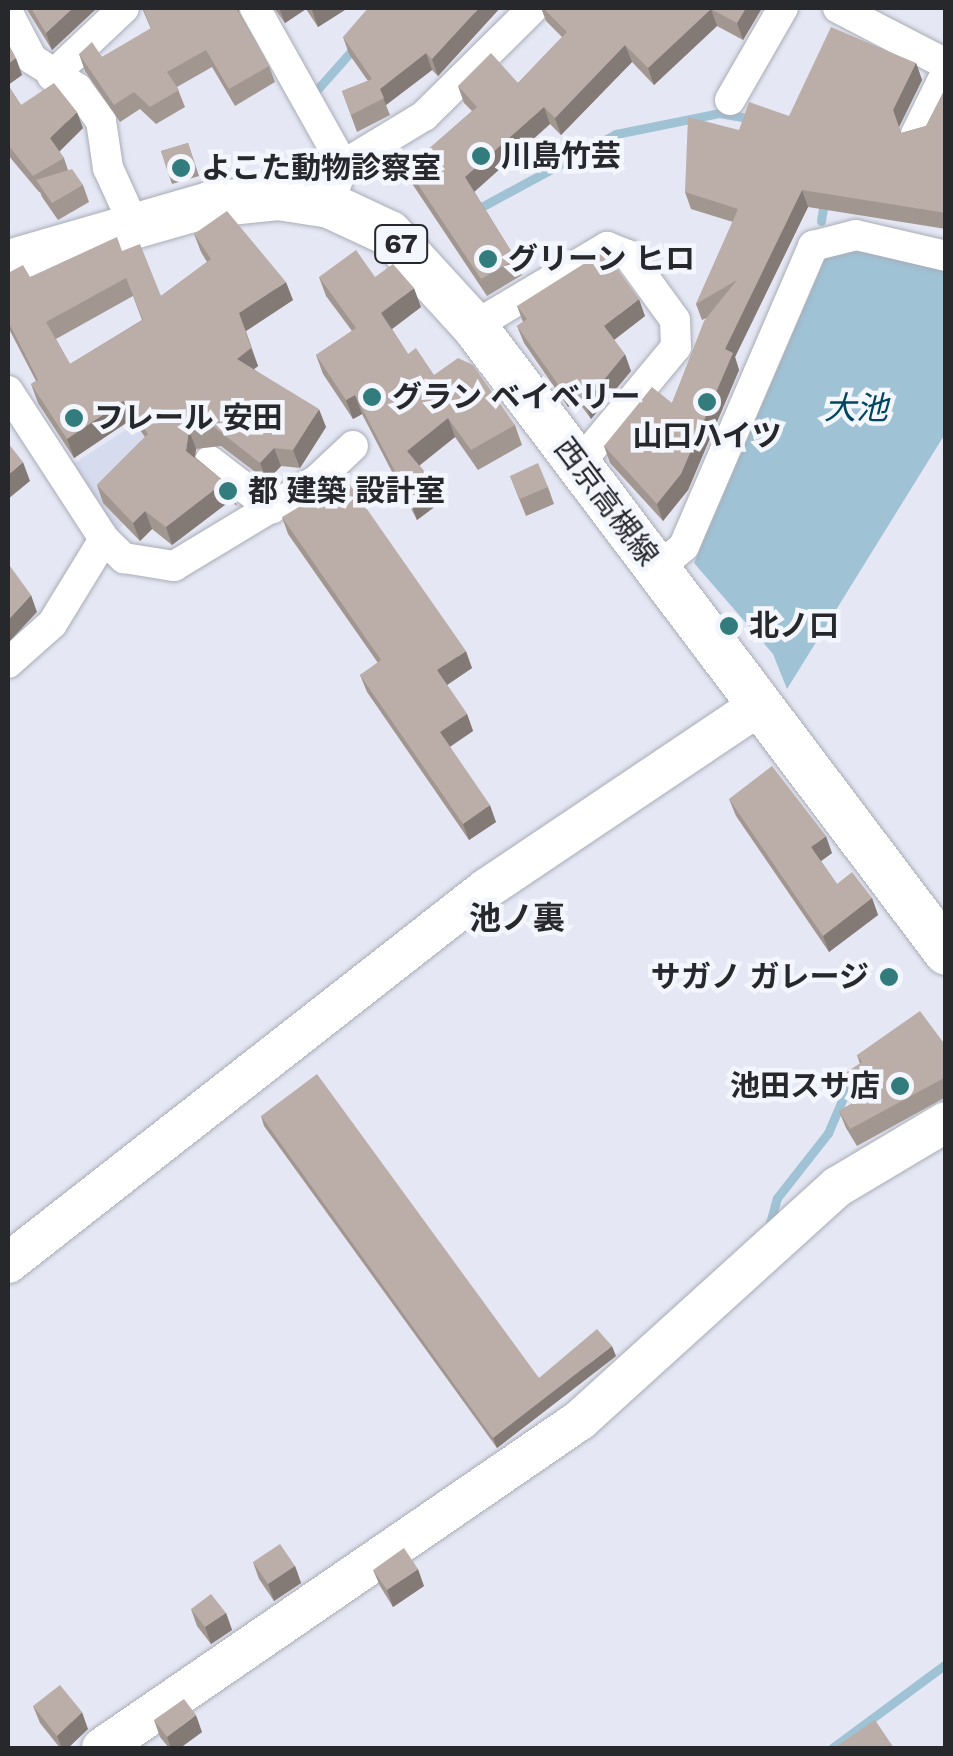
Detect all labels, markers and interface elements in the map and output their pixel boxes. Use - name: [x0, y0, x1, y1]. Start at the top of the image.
- place label: 川島竹芸: [501, 138, 621, 174]
- marker: 川島竹芸: [470, 145, 492, 167]
- place label: よこた動物診察室: [201, 150, 441, 186]
- marker: よこた動物診察室: [170, 157, 192, 179]
- road number: 67: [374, 221, 428, 267]
- place label: グリーン ヒロ: [508, 241, 697, 277]
- marker: グリーン ヒロ: [477, 248, 499, 270]
- place label: グラン ベイベリー: [392, 379, 641, 415]
- marker: グラン ベイベリー: [361, 386, 383, 408]
- water label: 大池: [824, 389, 888, 427]
- marker: 山口ハイツ: [696, 391, 718, 413]
- place label: フレール 安田: [94, 400, 283, 436]
- marker: フレール 安田: [63, 407, 85, 429]
- place label: 山口ハイツ: [632, 418, 782, 454]
- street label: 西京高槻線: [546, 431, 666, 573]
- place label: 都 建築 設計室: [248, 473, 445, 509]
- marker: 都 建築 設計室: [217, 480, 239, 502]
- place label: 北ノ口: [749, 608, 839, 644]
- marker: 北ノ口: [718, 615, 740, 637]
- district label: 池ノ裏: [469, 899, 565, 937]
- place label: サガノ ガレージ: [650, 959, 869, 995]
- marker: サガノ ガレージ: [878, 966, 900, 988]
- place label: 池田スサ店: [730, 1068, 880, 1104]
- marker: 池田スサ店: [889, 1075, 911, 1097]

